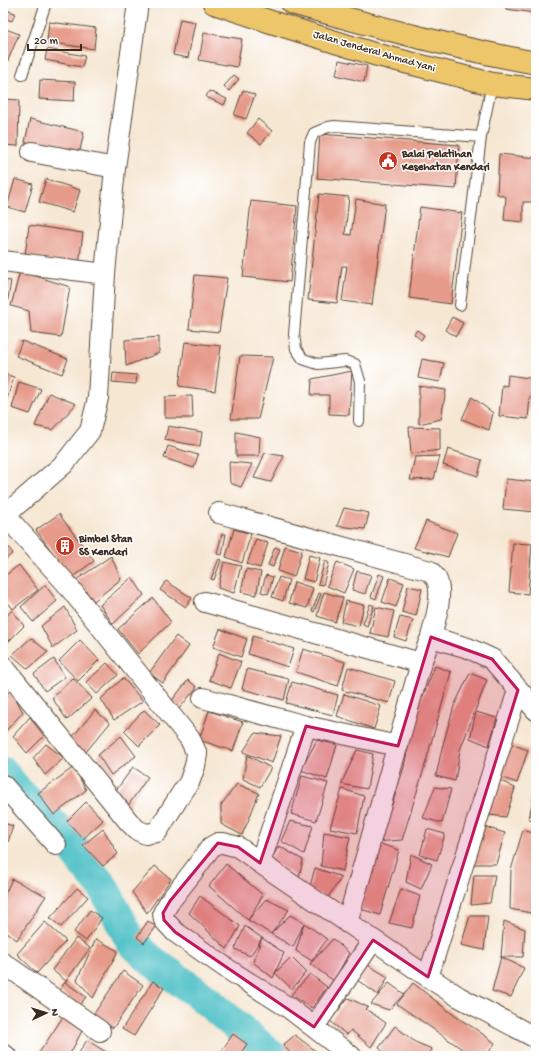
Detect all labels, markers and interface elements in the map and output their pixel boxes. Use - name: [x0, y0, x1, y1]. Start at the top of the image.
- scale bar: [28, 26, 81, 52]
- street label: Jalan Jenderal Ahmad Yani: [312, 29, 436, 75]
- text: 20 m: [34, 35, 59, 49]
- place label: Balai Pelatihan Kesehatan Kendari: [401, 148, 490, 174]
- public building icon: Balai Pelatihan Kesehatan Kendari: [377, 150, 399, 172]
- place label: Bimbel Stan SS Kendari: [78, 533, 133, 559]
- building icon: Bimbel Stan SS Kendari: [54, 535, 76, 557]
- north arrow: [26, 993, 66, 1033]
- text: N: [48, 1008, 60, 1016]

